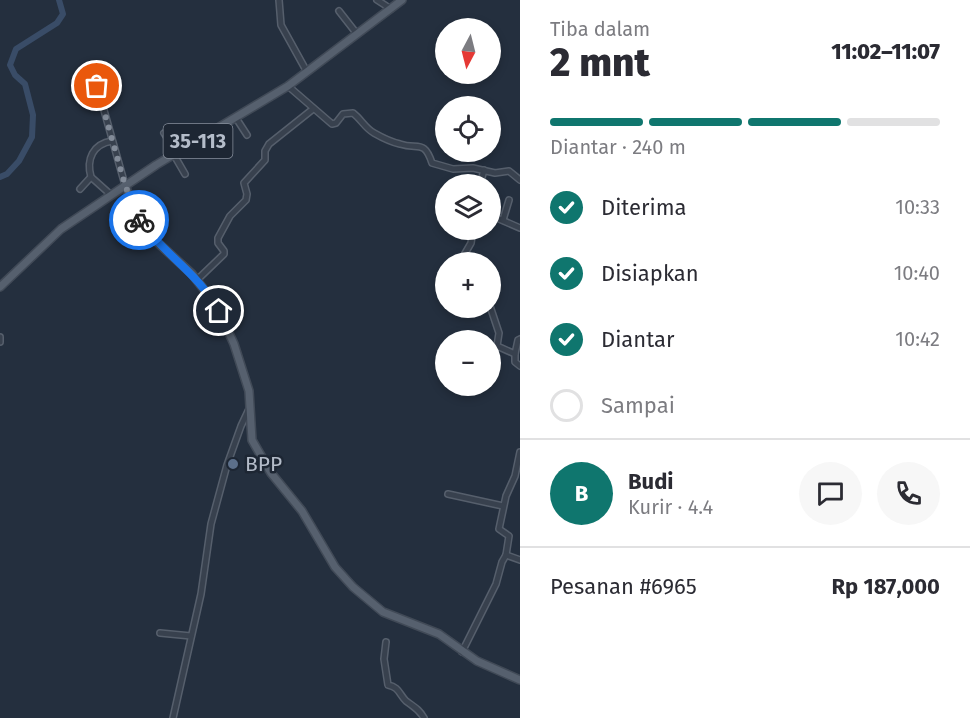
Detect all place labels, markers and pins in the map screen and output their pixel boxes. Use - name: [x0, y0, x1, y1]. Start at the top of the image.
- pin: [71, 60, 122, 111]
- pin: [193, 285, 244, 336]
- place label: BPP: [245, 451, 282, 477]
- marker: BPP: [226, 457, 240, 471]

